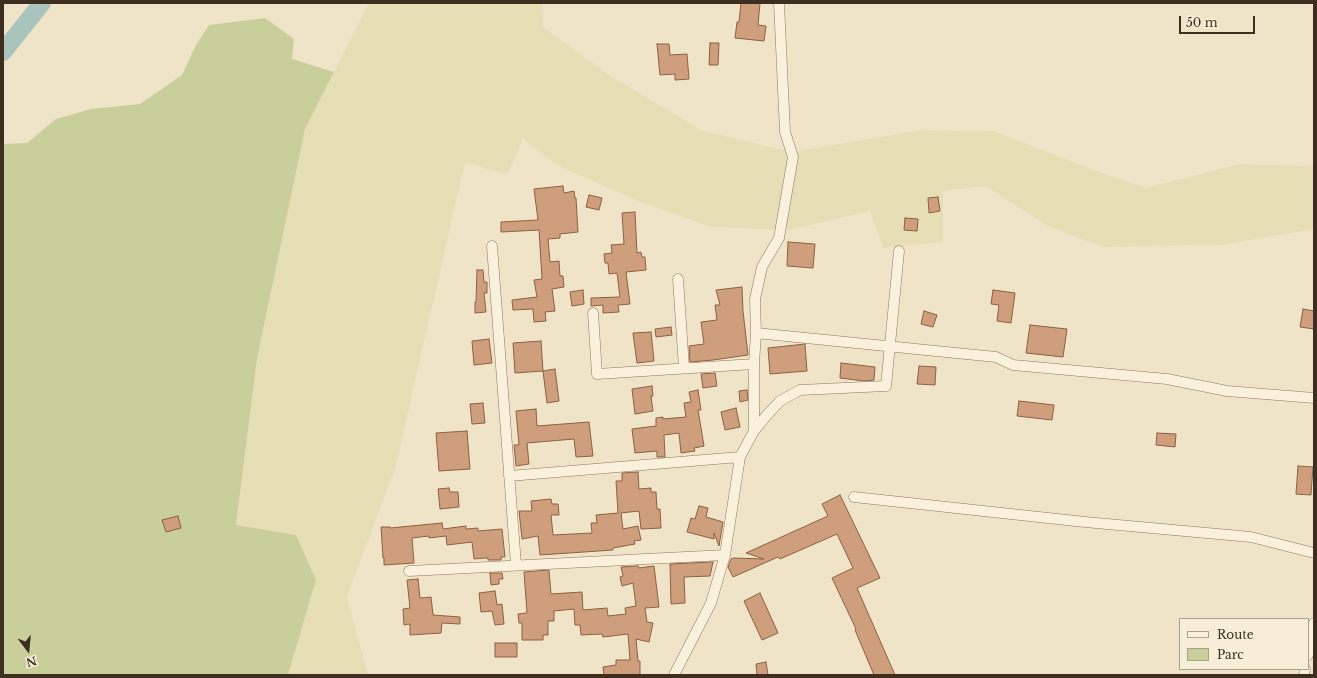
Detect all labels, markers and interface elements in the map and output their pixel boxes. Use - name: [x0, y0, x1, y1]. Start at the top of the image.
- scale bar: [1181, 8, 1257, 34]
- text: 50 m: [1186, 15, 1218, 30]
- legend: [1179, 618, 1309, 670]
- text: Route: [1217, 627, 1254, 642]
- north arrow: [8, 630, 48, 670]
- text: Parc: [1217, 647, 1244, 662]
- text: N: [24, 653, 38, 670]

